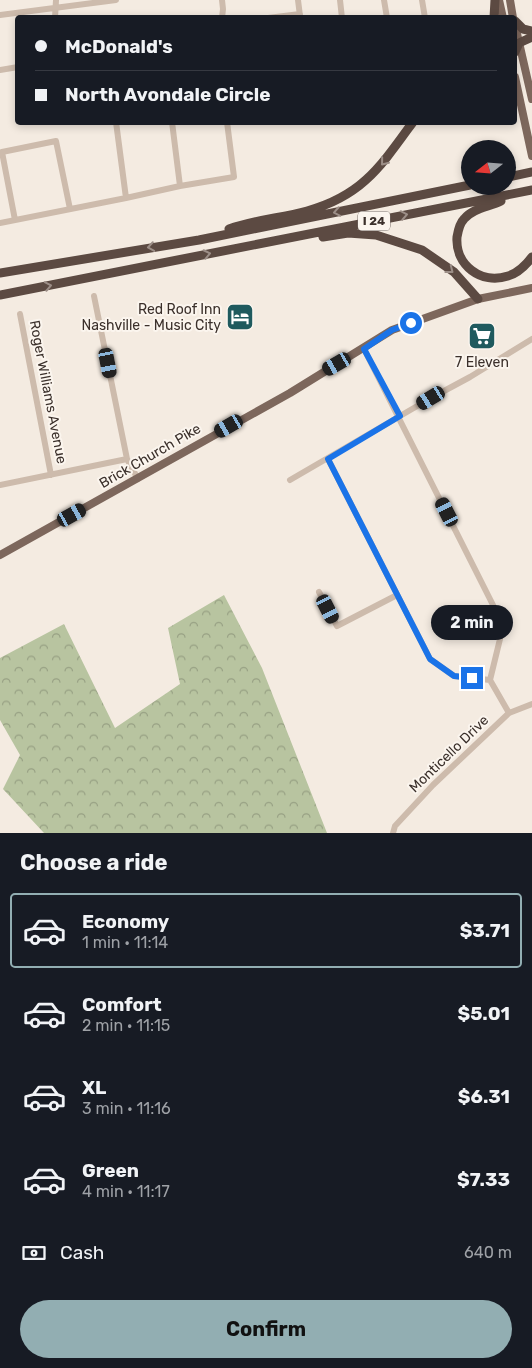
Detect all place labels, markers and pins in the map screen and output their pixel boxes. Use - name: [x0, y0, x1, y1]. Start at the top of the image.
- place label: Red Roof Inn Nashville - Music City: [82, 301, 221, 334]
- hotel icon: Red Roof Inn Nashville - Music City: [225, 302, 255, 332]
- supermarket icon: 7 Eleven: [467, 321, 497, 351]
- place label: 7 Eleven: [455, 354, 509, 371]

